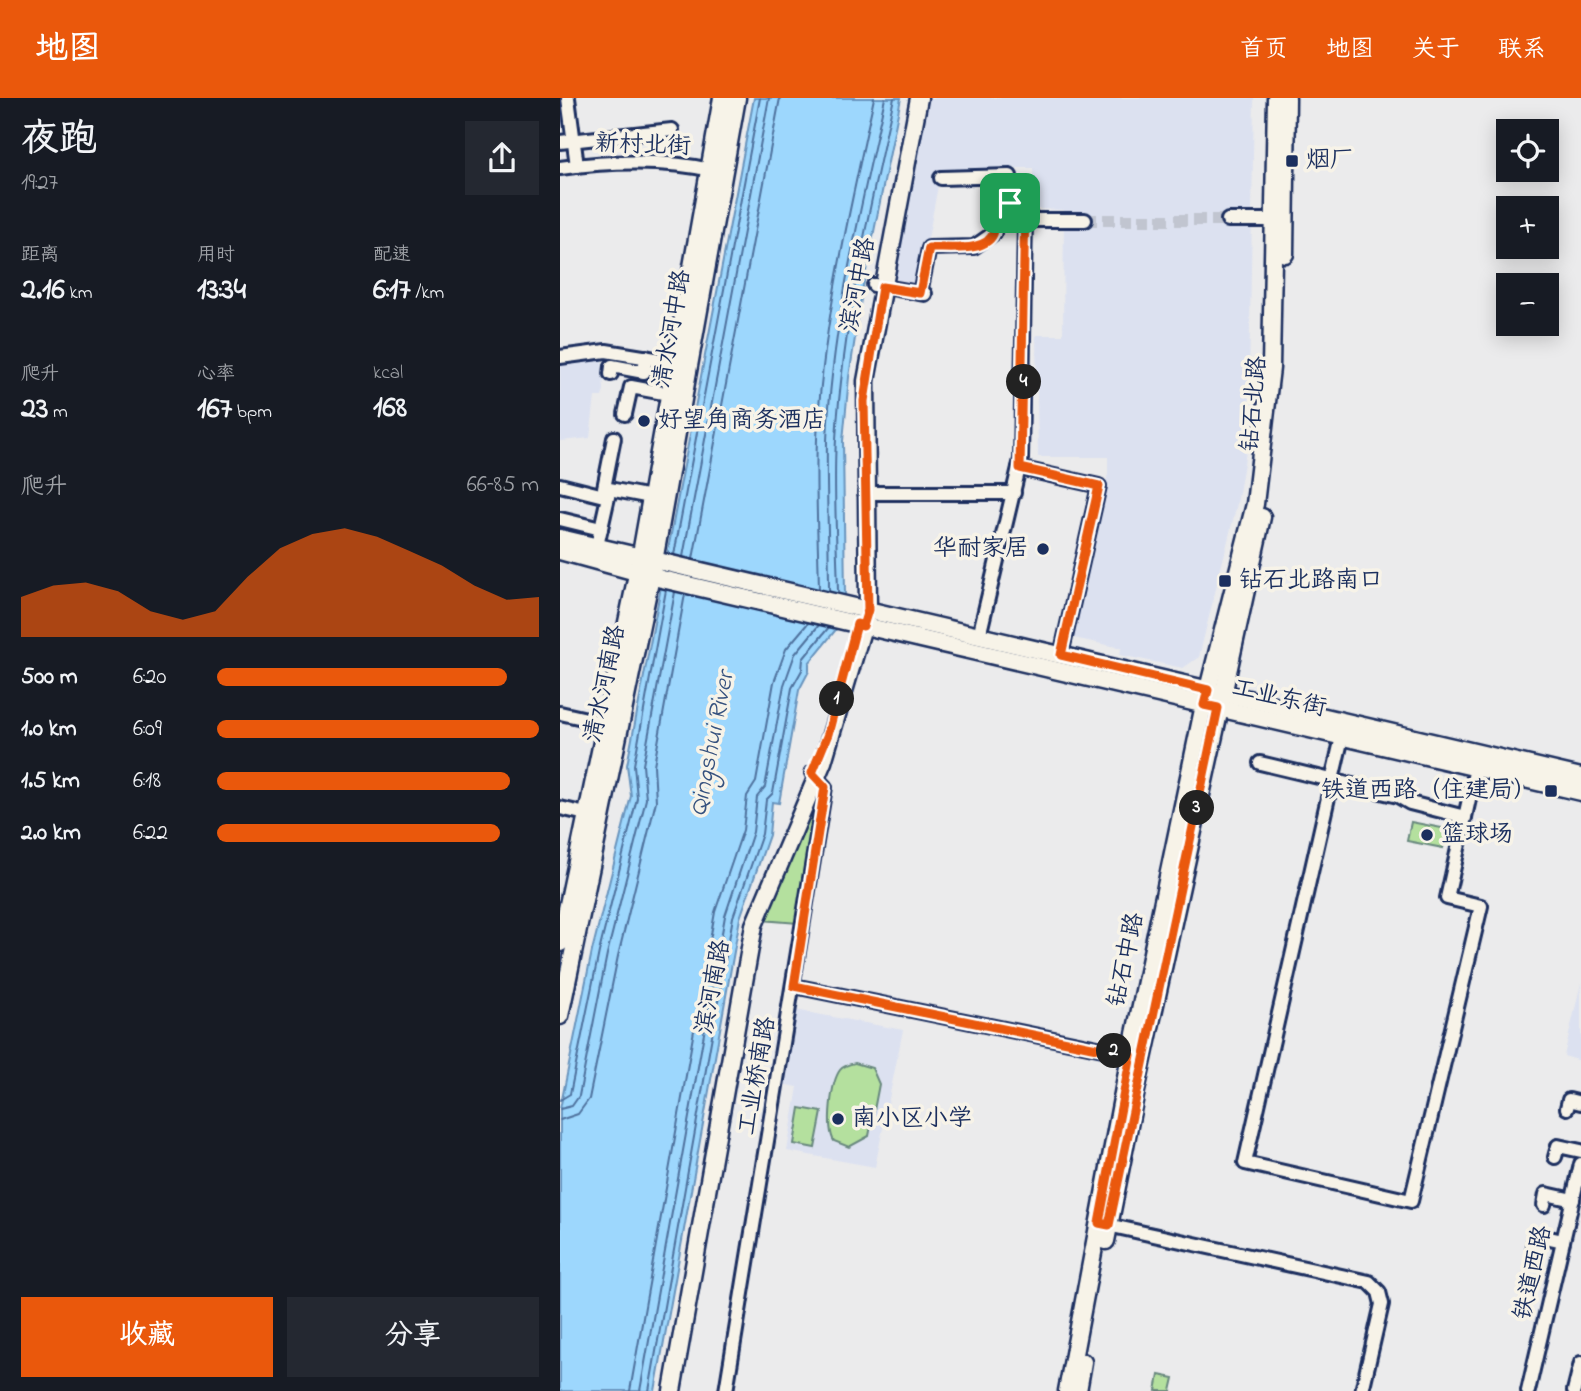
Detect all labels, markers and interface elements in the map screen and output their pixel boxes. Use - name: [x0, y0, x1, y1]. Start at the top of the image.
- text: 地图: [35, 26, 101, 74]
- text: 首页: [1240, 33, 1288, 68]
- text: 地图: [1326, 33, 1374, 68]
- text: 关于: [1412, 33, 1460, 68]
- text: 联系: [1498, 33, 1546, 68]
- text: 夜跑: [21, 113, 97, 169]
- map controls: [1496, 119, 1559, 336]
- button: locate: [1496, 119, 1559, 182]
- button: share: [465, 121, 539, 195]
- street label: 新村北街: [594, 127, 692, 165]
- place label: 烟厂: [1306, 144, 1354, 179]
- marker: 烟厂: [1284, 153, 1300, 169]
- text: 19:27: [21, 167, 58, 200]
- pin: [980, 173, 1040, 233]
- icon: arrive: [991, 184, 1029, 222]
- button: +: [1496, 196, 1559, 259]
- street label: 滨河中路: [833, 235, 885, 335]
- text: 距离: [21, 242, 59, 269]
- text: 用时: [197, 242, 235, 269]
- text: 配速: [373, 242, 411, 269]
- street label: 清水河中路: [645, 267, 701, 391]
- text: 2.16: [21, 269, 65, 313]
- text: 13:34: [197, 269, 246, 313]
- text: 6:17: [373, 269, 411, 313]
- button: −: [1496, 273, 1559, 336]
- text: km: [65, 280, 93, 307]
- text: /km: [411, 280, 444, 307]
- street label: 钻石北路: [1233, 355, 1277, 453]
- text: kcal: [373, 360, 403, 387]
- text: 爬升: [21, 361, 59, 388]
- text: 心率: [197, 361, 235, 388]
- pin: 4: [1007, 364, 1042, 400]
- text: 4: [1020, 368, 1027, 395]
- text: 168: [373, 387, 407, 431]
- text: 23: [21, 388, 48, 432]
- text: 167: [197, 388, 232, 432]
- text: m: [48, 399, 68, 426]
- text: bpm: [232, 399, 272, 426]
- place label: 好望角商务酒店: [658, 404, 826, 439]
- marker: 好望角商务酒店: [636, 413, 652, 429]
- text: 66–85 m: [467, 469, 539, 502]
- text: 爬升: [21, 471, 67, 504]
- place label: 华耐家居: [933, 532, 1029, 567]
- marker: 华耐家居: [1035, 541, 1051, 557]
- place label: 钻石北路南口: [1239, 564, 1383, 599]
- marker: 钻石北路南口: [1217, 573, 1233, 589]
- street label: 清水河南路: [576, 622, 636, 746]
- text: 500 m: [21, 661, 78, 694]
- text: 6:20: [133, 661, 166, 694]
- water label: Qingshui River: [680, 665, 746, 820]
- street label: 工业东街: [1228, 671, 1330, 727]
- pin: 1: [820, 682, 854, 716]
- text: 1: [833, 685, 840, 712]
- text: 1.0 km: [21, 713, 77, 746]
- text: 6:09: [133, 713, 162, 746]
- text: 1.5 km: [21, 765, 80, 798]
- text: 6:18: [133, 765, 161, 798]
- place label: 铁道西路（住建局）: [1321, 774, 1537, 809]
- marker: 铁道西路（住建局）: [1543, 783, 1559, 799]
- pin: 3: [1180, 790, 1214, 826]
- text: 3: [1193, 794, 1200, 821]
- text: 2.0 km: [21, 817, 81, 850]
- text: 6:22: [133, 817, 168, 850]
- place label: 篮球场: [1441, 818, 1513, 853]
- marker: 篮球场: [1419, 827, 1435, 843]
- street label: 钻石中路: [1100, 909, 1154, 1011]
- street label: 滨河南路: [688, 937, 740, 1037]
- street label: 工业桥南路: [730, 1014, 786, 1138]
- pin: 2: [1096, 1034, 1132, 1068]
- text: 2: [1109, 1037, 1118, 1064]
- place label: 南小区小学: [852, 1102, 972, 1137]
- marker: 南小区小学: [830, 1111, 846, 1127]
- street label: 铁道西路: [1506, 1222, 1562, 1324]
- button: 收藏: [21, 1297, 273, 1377]
- button: 分享: [287, 1297, 539, 1377]

